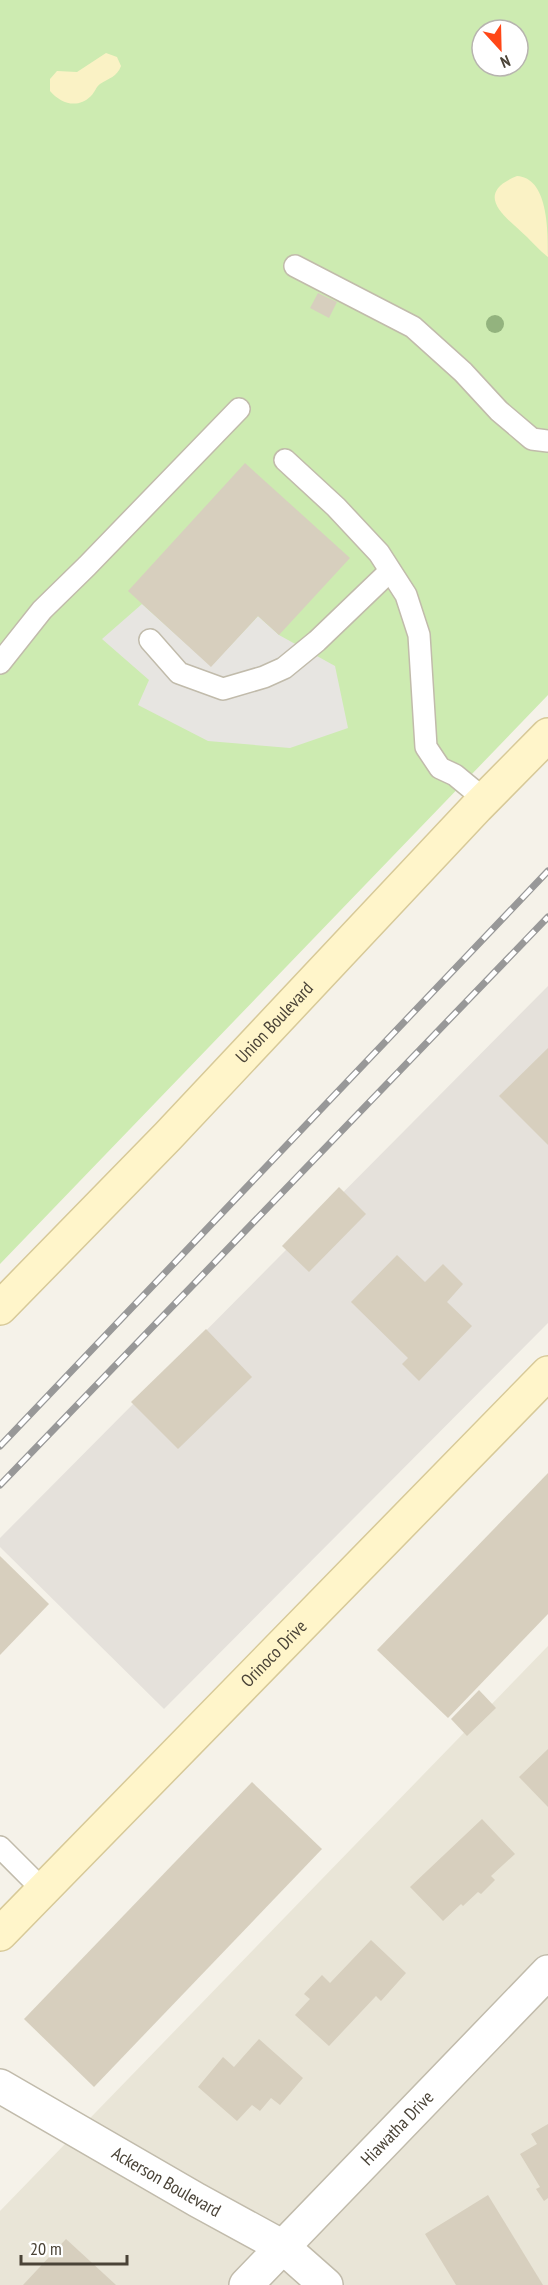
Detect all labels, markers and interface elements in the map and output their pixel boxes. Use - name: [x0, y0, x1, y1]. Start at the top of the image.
- north arrow: [470, 18, 530, 78]
- text: N: [498, 51, 513, 73]
- street label: Union Boulevard: [230, 977, 318, 1068]
- street label: Orinoco Drive: [236, 1615, 311, 1692]
- street label: Hiawatha Drive: [356, 2086, 438, 2170]
- street label: Ackerson Boulevard: [108, 2141, 225, 2222]
- scale bar: [21, 2228, 128, 2266]
- text: 20 m: [30, 2237, 62, 2260]

